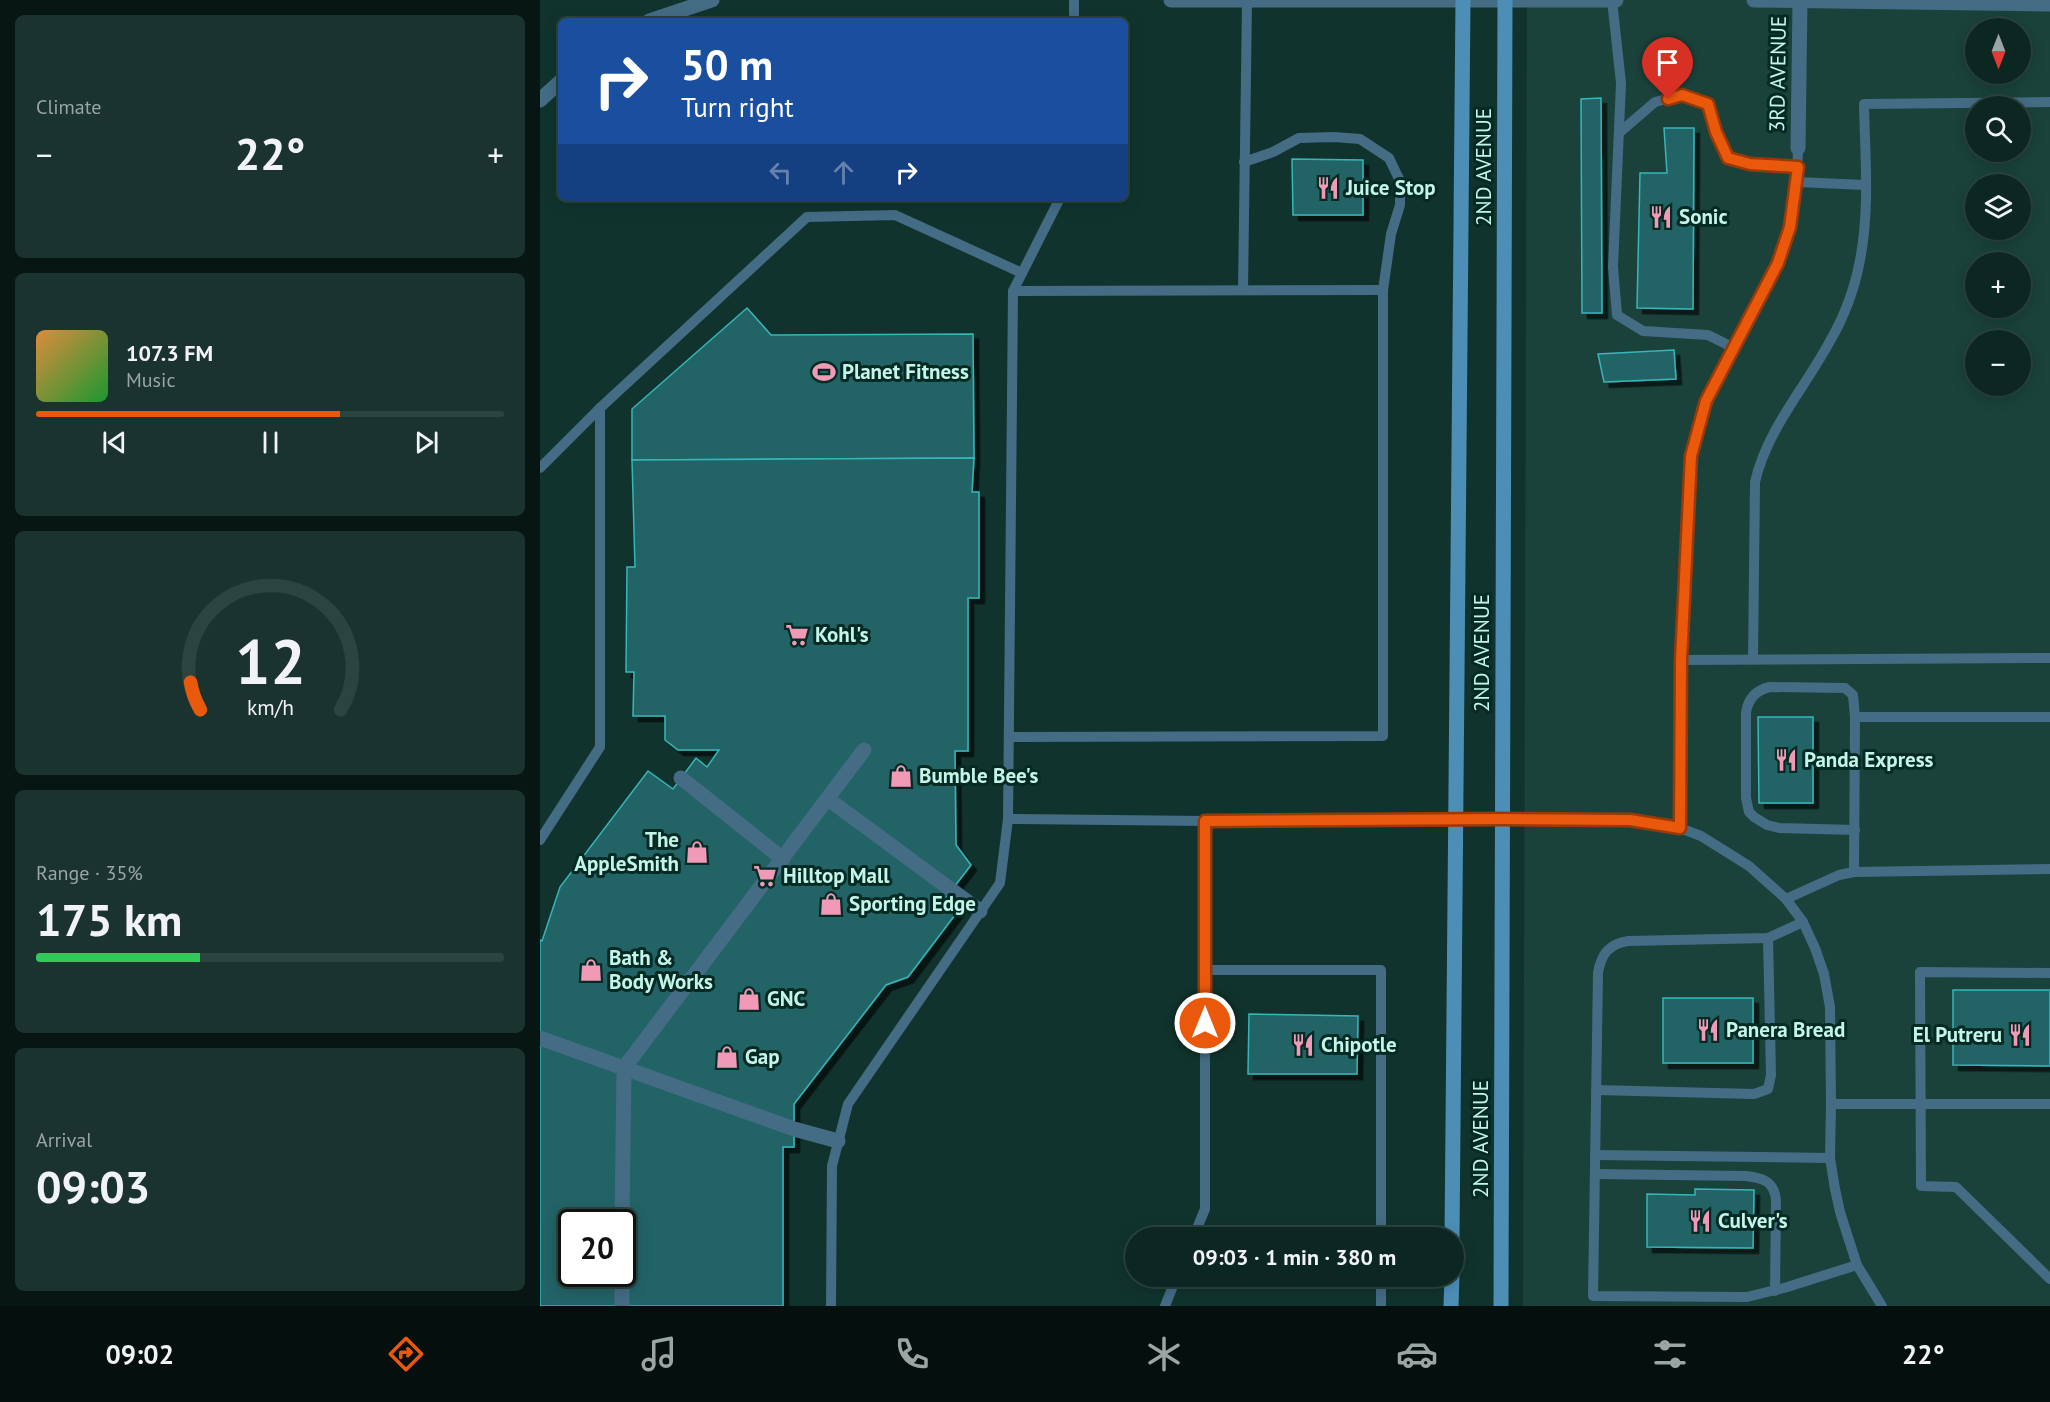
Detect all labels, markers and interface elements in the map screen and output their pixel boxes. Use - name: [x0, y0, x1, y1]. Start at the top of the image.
- street label: 3RD AVENUE: [1763, 16, 1792, 132]
- north arrow: [1965, 18, 2031, 84]
- map controls: [1965, 18, 2031, 396]
- text: 50 m: [681, 37, 773, 92]
- pin: [1642, 37, 1693, 99]
- icon: right: [582, 42, 660, 120]
- icon: arrive: [1651, 46, 1684, 79]
- text: Turn right: [681, 90, 794, 124]
- text: Climate: [36, 94, 102, 120]
- button: search: [1965, 96, 2031, 162]
- street label: 2ND AVENUE: [1470, 108, 1497, 226]
- text: 22°: [235, 124, 305, 182]
- text: −: [36, 133, 53, 176]
- text: +: [487, 133, 504, 176]
- icon: left: [764, 156, 797, 189]
- icon: ahead: [827, 156, 860, 189]
- icon: right: [890, 156, 923, 189]
- place label: Juice Stop: [1345, 174, 1436, 201]
- button: layers: [1965, 174, 2031, 240]
- restaurant icon: Juice Stop: [1315, 175, 1341, 201]
- place label: Sonic: [1679, 203, 1728, 230]
- restaurant icon: Sonic: [1648, 204, 1674, 230]
- button: +: [1965, 252, 2031, 318]
- button: −: [1965, 330, 2031, 396]
- text: 107.3 FM: [126, 339, 213, 367]
- place label: Planet Fitness: [842, 358, 969, 385]
- sports icon: Planet Fitness: [811, 359, 837, 385]
- text: Music: [126, 367, 175, 393]
- icon: previous: [98, 426, 131, 459]
- icon: pause: [254, 426, 287, 459]
- icon: next: [410, 426, 443, 459]
- street label: 2ND AVENUE: [1468, 594, 1495, 712]
- text: 12: [235, 620, 305, 701]
- place label: Kohl's: [815, 621, 869, 648]
- supermarket icon: Kohl's: [784, 622, 810, 648]
- text: km/h: [246, 693, 293, 721]
- place label: Panda Express: [1804, 746, 1934, 773]
- restaurant icon: Panda Express: [1773, 747, 1799, 773]
- place label: Bumble Bee's: [919, 762, 1038, 789]
- shop icon: Bumble Bee's: [888, 763, 914, 789]
- place label: The AppleSmith: [574, 826, 679, 877]
- shop icon: The AppleSmith: [684, 839, 710, 865]
- text: Range · 35%: [36, 860, 143, 886]
- place label: Hilltop Mall: [783, 862, 890, 889]
- supermarket icon: Hilltop Mall: [752, 863, 778, 889]
- text: 175 km: [36, 890, 182, 948]
- place label: Sporting Edge: [849, 890, 976, 917]
- shop icon: Sporting Edge: [818, 891, 844, 917]
- place label: Bath & Body Works: [609, 944, 713, 995]
- shop icon: Bath & Body Works: [578, 957, 604, 983]
- place label: GNC: [767, 985, 806, 1012]
- shop icon: GNC: [736, 986, 762, 1012]
- position arrow: [1173, 991, 1237, 1055]
- place label: Panera Bread: [1726, 1016, 1845, 1043]
- restaurant icon: Panera Bread: [1695, 1017, 1721, 1043]
- place label: El Putreru: [1913, 1021, 2002, 1048]
- restaurant icon: El Putreru: [2007, 1022, 2033, 1048]
- place label: Chipotle: [1321, 1031, 1397, 1058]
- restaurant icon: Chipotle: [1290, 1032, 1316, 1058]
- place label: Gap: [745, 1043, 780, 1070]
- shop icon: Gap: [714, 1044, 740, 1070]
- street label: 2ND AVENUE: [1467, 1080, 1494, 1198]
- text: Arrival: [36, 1127, 92, 1153]
- text: 09:03: [36, 1157, 150, 1215]
- place label: Culver's: [1718, 1207, 1788, 1234]
- restaurant icon: Culver's: [1687, 1208, 1713, 1234]
- speed limit sign: 20: [558, 1209, 636, 1287]
- text: 09:03 · 1 min · 380 m: [1193, 1243, 1396, 1271]
- icon: directions: [385, 1333, 427, 1375]
- icon: music: [638, 1333, 680, 1375]
- icon: phone: [891, 1333, 933, 1375]
- icon: climate: [1143, 1333, 1185, 1375]
- icon: car: [1396, 1333, 1438, 1375]
- icon: filters: [1649, 1333, 1691, 1375]
- text: 09:02: [105, 1337, 174, 1371]
- text: 22°: [1902, 1337, 1944, 1371]

